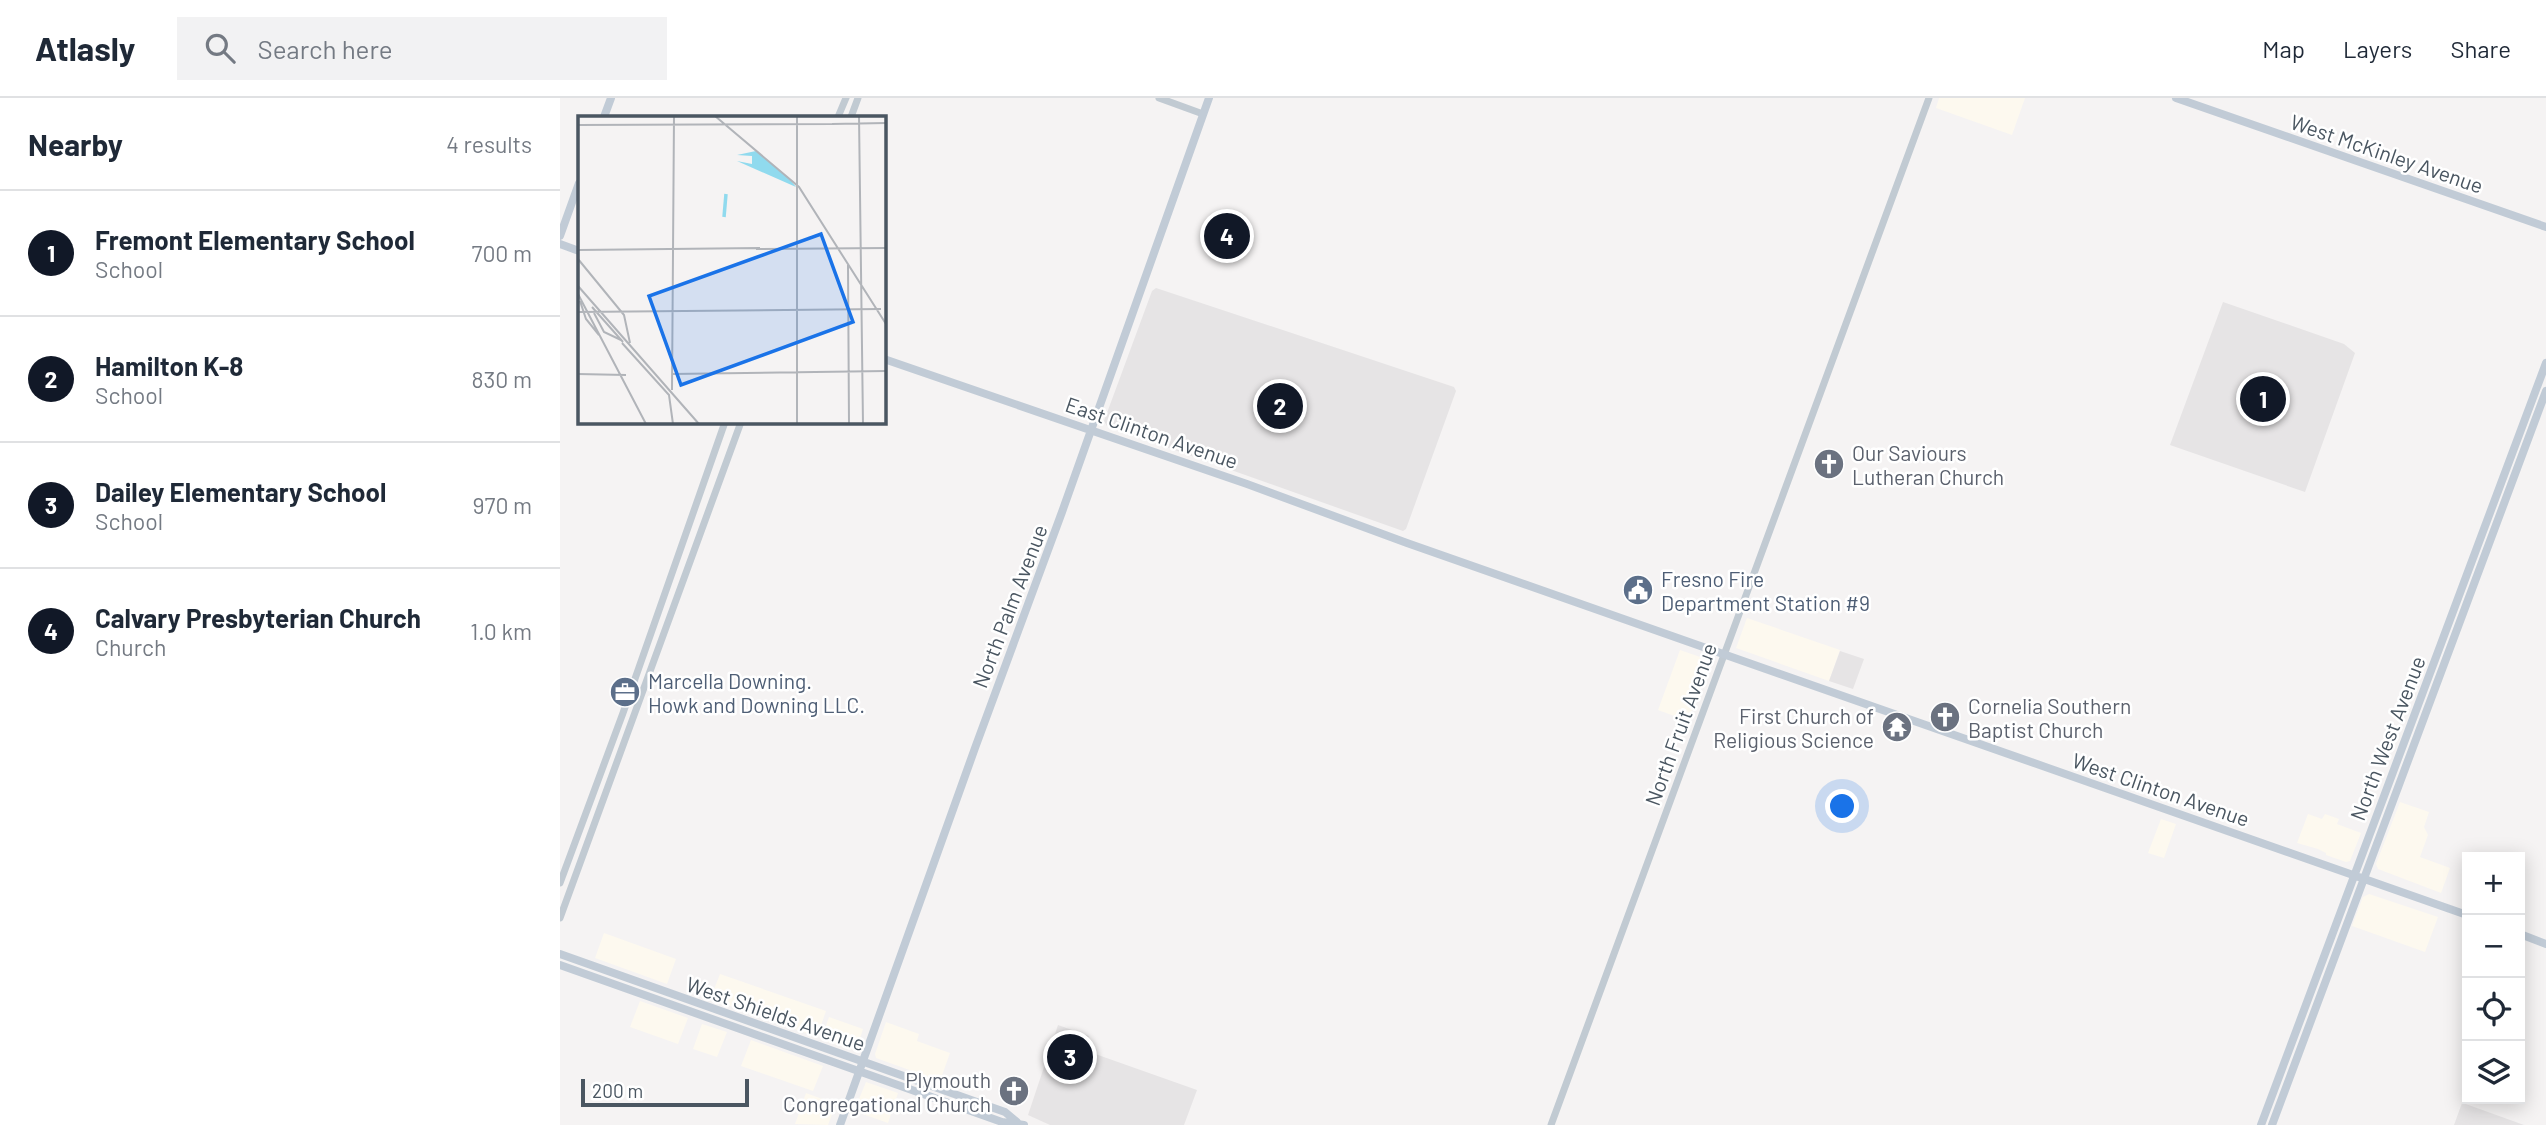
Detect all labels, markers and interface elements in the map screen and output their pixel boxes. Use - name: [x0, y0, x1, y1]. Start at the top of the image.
- search box: [177, 17, 667, 80]
- text: Atlasly: [35, 28, 135, 68]
- icon: search: [201, 29, 239, 67]
- text: Search here: [257, 33, 393, 64]
- text: Map: [2262, 34, 2305, 63]
- text: Layers: [2343, 34, 2412, 63]
- text: Share: [2450, 34, 2511, 63]
- street label: West McKinley Avenue: [2287, 108, 2487, 198]
- inset map: [578, 116, 886, 424]
- text: Nearby: [28, 126, 123, 162]
- text: 4 results: [446, 130, 532, 158]
- pin: 4: [1204, 210, 1250, 262]
- text: Fremont Elementary School: [95, 224, 415, 255]
- text: 1: [47, 239, 55, 267]
- text: 700 m: [472, 239, 532, 267]
- text: School: [95, 255, 163, 283]
- text: Hamilton K-8: [95, 350, 243, 381]
- text: 2: [45, 365, 57, 393]
- text: 830 m: [472, 365, 532, 393]
- pin: 1: [2240, 373, 2286, 425]
- pin: 2: [1257, 380, 1303, 432]
- text: School: [95, 381, 163, 409]
- street label: East Clinton Avenue: [1063, 391, 1241, 473]
- place label: Our Saviours Lutheran Church: [1852, 440, 2004, 489]
- church icon: Our Saviours Lutheran Church: [1812, 447, 1846, 481]
- text: Dailey Elementary School: [95, 476, 386, 507]
- text: 3: [45, 491, 57, 519]
- text: 970 m: [473, 491, 532, 519]
- text: School: [95, 507, 163, 535]
- street label: North Palm Avenue: [966, 521, 1052, 691]
- place label: Fresno Fire Department Station #9: [1661, 566, 1870, 615]
- public building icon: Fresno Fire Department Station #9: [1621, 573, 1655, 607]
- text: Calvary Presbyterian Church: [95, 602, 421, 633]
- text: 4: [44, 617, 58, 645]
- text: 1.0 km: [470, 617, 532, 645]
- text: Church: [95, 633, 166, 661]
- street label: North Fruit Avenue: [1639, 639, 1721, 809]
- street label: North West Avenue: [2344, 652, 2430, 824]
- place label: Marcella Downing. Howk and Downing LLC.: [648, 668, 865, 717]
- office icon: Marcella Downing. Howk and Downing LLC.: [608, 675, 642, 709]
- place label: Cornelia Southern Baptist Church: [1968, 693, 2131, 742]
- church icon: Cornelia Southern Baptist Church: [1928, 700, 1962, 734]
- place label: First Church of Religious Science: [1713, 703, 1874, 752]
- temple icon: First Church of Religious Science: [1880, 710, 1914, 744]
- street label: West Clinton Avenue: [2069, 747, 2253, 831]
- your location: [1825, 789, 1859, 823]
- map controls: [2462, 852, 2525, 1104]
- button: +: [2462, 852, 2525, 915]
- button: −: [2462, 915, 2525, 978]
- street label: West Shields Avenue: [683, 971, 869, 1055]
- button: locate: [2462, 978, 2525, 1041]
- pin: 3: [1047, 1031, 1093, 1083]
- button: layers: [2462, 1041, 2525, 1104]
- place label: Plymouth Congregational Church: [783, 1067, 991, 1116]
- church icon: Plymouth Congregational Church: [997, 1074, 1031, 1108]
- scale bar: [581, 1076, 749, 1108]
- text: 200 m: [592, 1079, 643, 1102]

